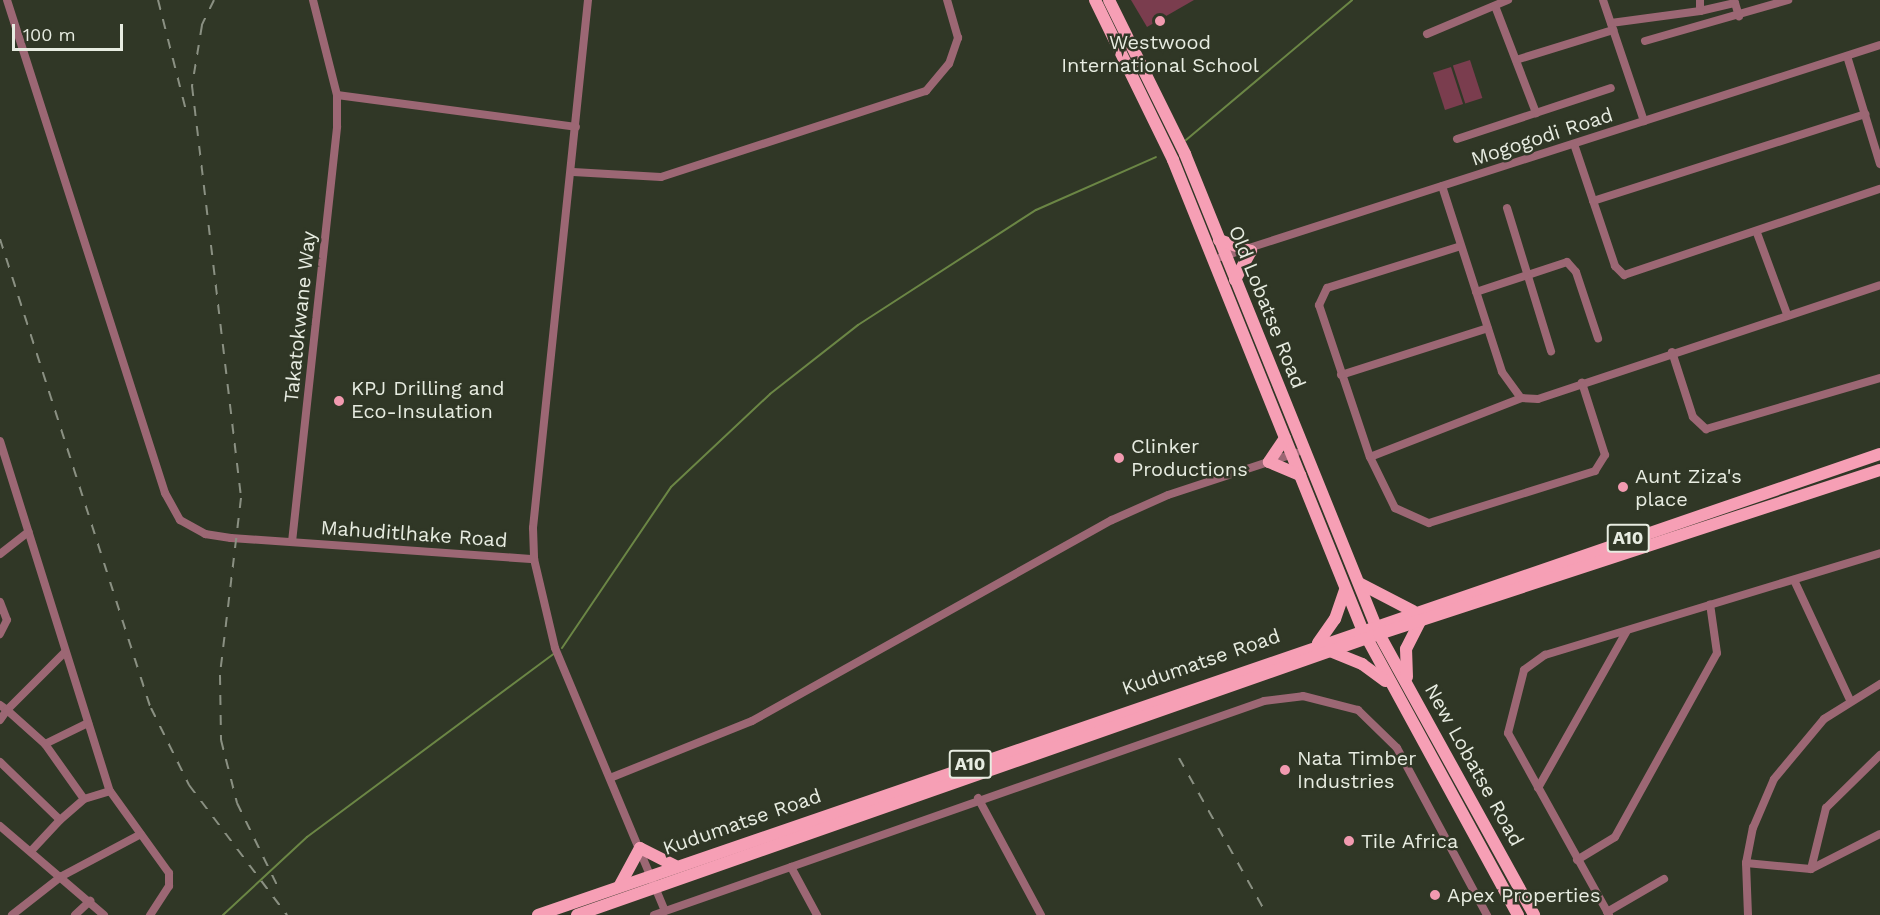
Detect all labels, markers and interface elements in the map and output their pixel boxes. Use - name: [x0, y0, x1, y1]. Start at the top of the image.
- scale bar: [15, 12, 126, 50]
- marker: Westwood International School: [1153, 14, 1167, 28]
- text: 100 m: [23, 24, 76, 45]
- place label: Westwood International School: [1061, 30, 1259, 77]
- street label: Mogogodi Road: [1468, 103, 1616, 171]
- street label: Old Lobatse Road: [1223, 222, 1311, 392]
- street label: Takatokwane Way: [279, 230, 321, 404]
- place label: KPJ Drilling and Eco-Insulation: [351, 377, 505, 424]
- marker: KPJ Drilling and Eco-Insulation: [332, 394, 346, 408]
- place label: Clinker Productions: [1131, 434, 1248, 481]
- marker: Clinker Productions: [1112, 451, 1126, 465]
- place label: Aunt Ziza's place: [1635, 464, 1742, 511]
- marker: Aunt Ziza's place: [1616, 480, 1630, 494]
- street label: Mahuditlhake Road: [320, 515, 508, 553]
- road number: A10: [1606, 523, 1650, 553]
- street label: Kudumatse Road: [1119, 624, 1283, 700]
- street label: New Lobatse Road: [1419, 679, 1529, 851]
- place label: Nata Timber Industries: [1297, 746, 1417, 793]
- road number: A10: [948, 749, 992, 779]
- marker: Nata Timber Industries: [1278, 763, 1292, 777]
- street label: Kudumatse Road: [660, 784, 824, 860]
- place label: Tile Africa: [1361, 829, 1459, 853]
- marker: Tile Africa: [1342, 834, 1356, 848]
- place label: Apex Properties: [1447, 883, 1601, 907]
- marker: Apex Properties: [1428, 888, 1442, 902]

